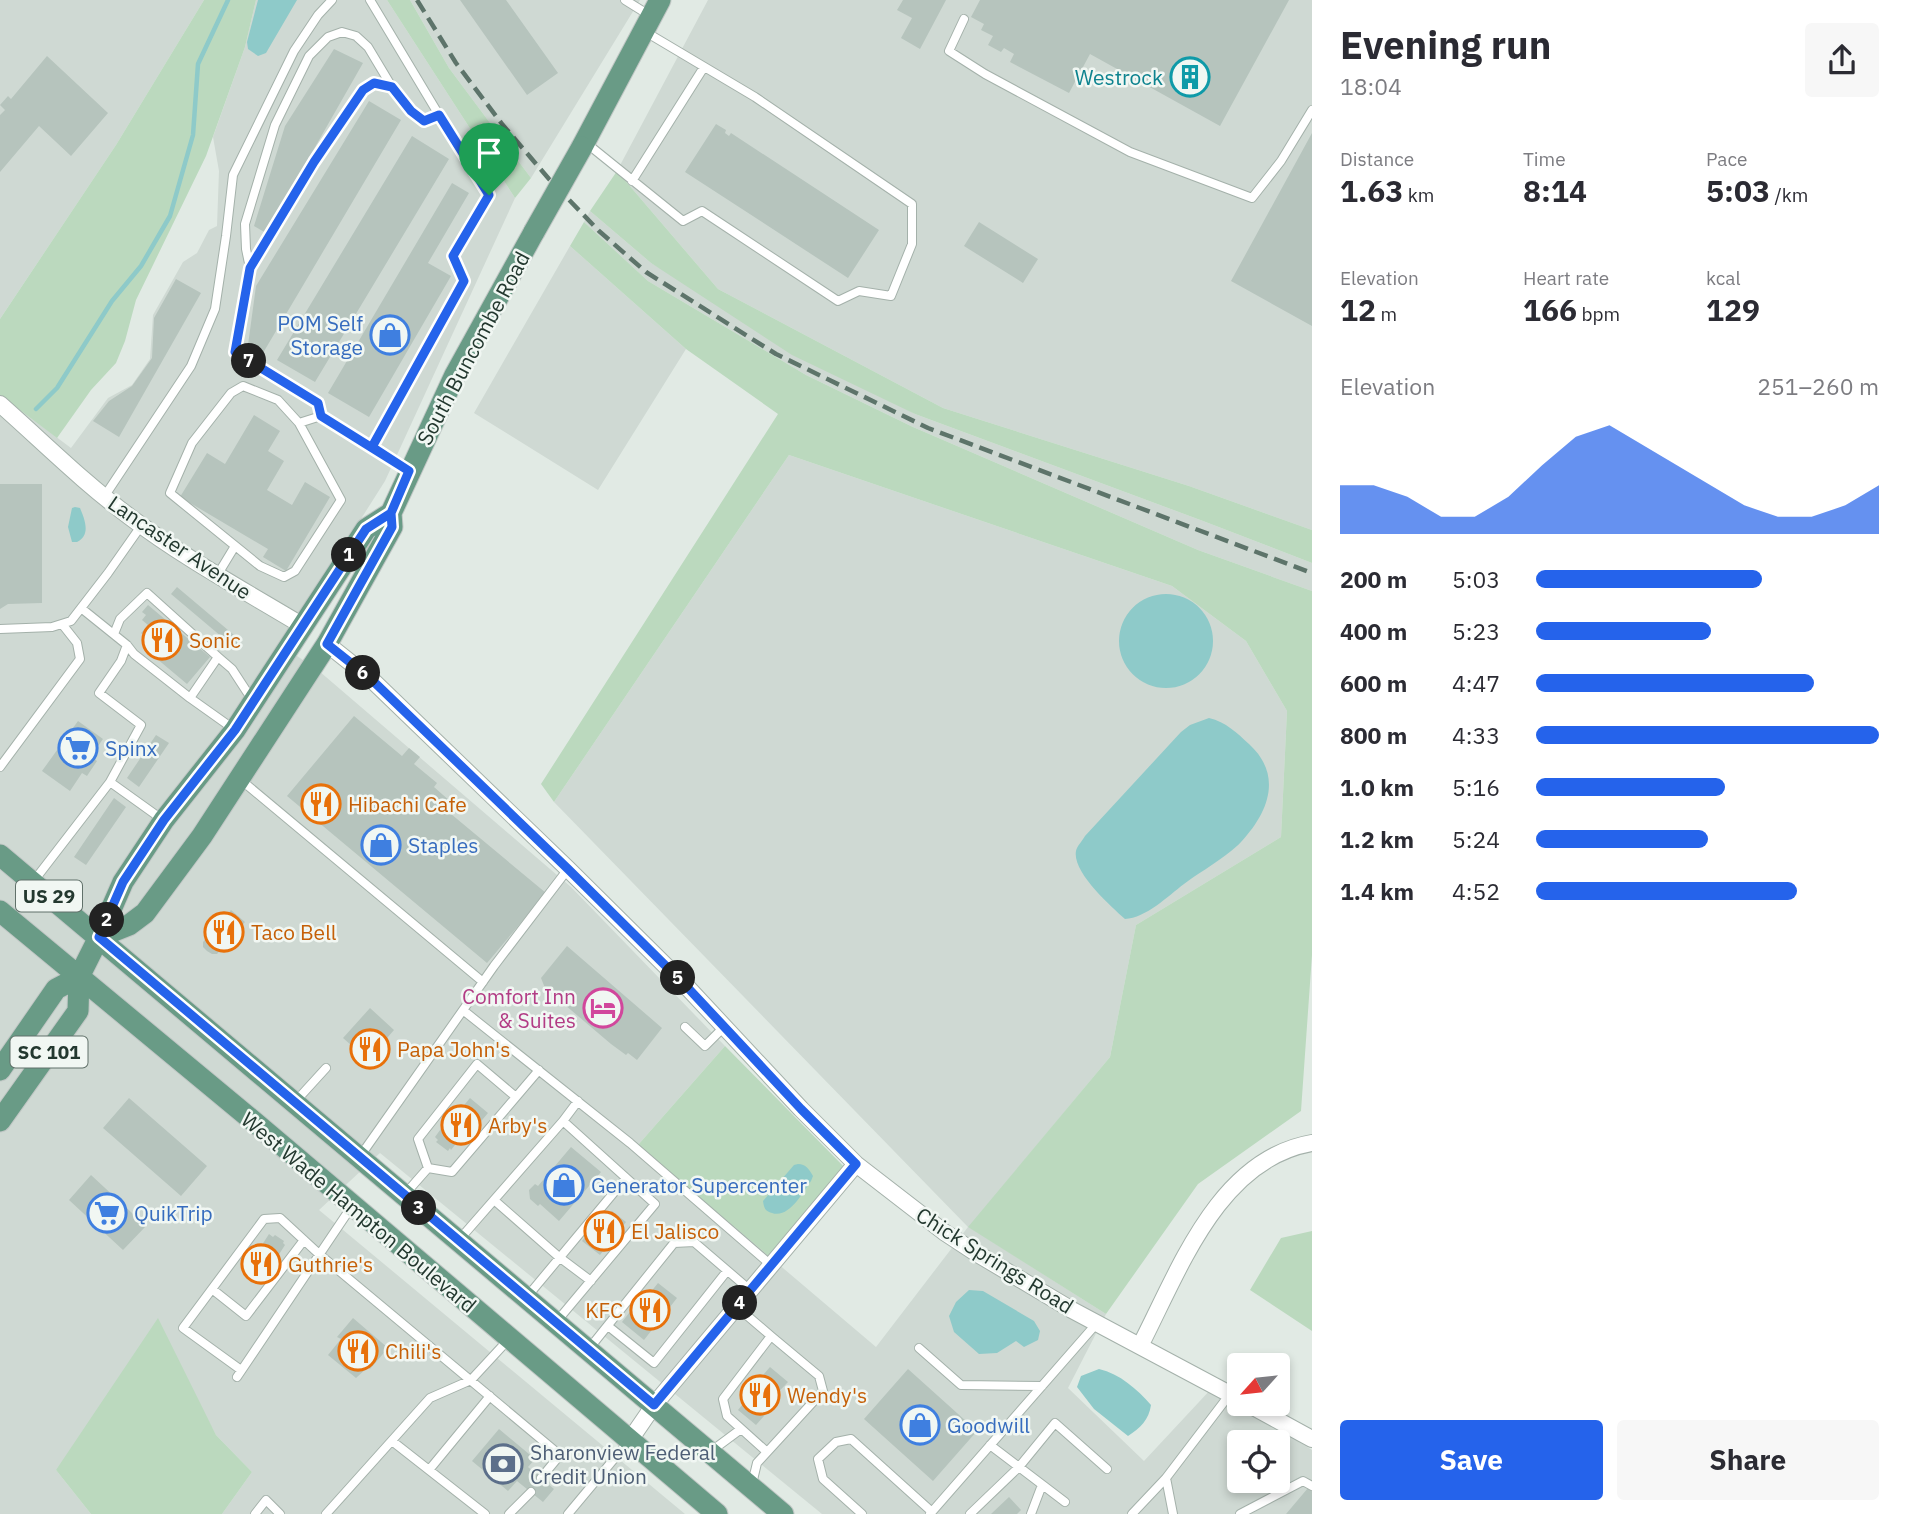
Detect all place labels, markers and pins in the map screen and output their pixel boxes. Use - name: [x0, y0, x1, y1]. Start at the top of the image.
- building icon: Westrock: [1169, 56, 1211, 98]
- place label: Westrock: [1075, 63, 1163, 91]
- pin: [459, 123, 519, 195]
- place label: POM Self Storage: [277, 309, 363, 361]
- shop icon: POM Self Storage: [369, 314, 411, 356]
- pin: 7: [232, 344, 266, 378]
- pin: 1: [332, 538, 366, 572]
- restaurant icon: Sonic: [141, 619, 183, 661]
- place label: Sonic: [189, 626, 241, 654]
- pin: 6: [346, 656, 380, 690]
- supermarket icon: Spinx: [57, 727, 99, 769]
- place label: Spinx: [105, 734, 158, 762]
- restaurant icon: Hibachi Cafe: [300, 783, 342, 825]
- place label: Hibachi Cafe: [348, 790, 467, 818]
- shop icon: Staples: [360, 824, 402, 866]
- place label: Staples: [408, 831, 478, 859]
- pin: 2: [90, 902, 124, 937]
- restaurant icon: Taco Bell: [203, 911, 245, 953]
- place label: Taco Bell: [251, 918, 337, 946]
- pin: 5: [660, 960, 696, 996]
- place label: Comfort Inn & Suites: [462, 982, 576, 1034]
- hotel icon: Comfort Inn & Suites: [582, 987, 624, 1029]
- restaurant icon: Papa John's: [349, 1028, 391, 1070]
- place label: Papa John's: [397, 1035, 510, 1063]
- restaurant icon: Arby's: [440, 1104, 482, 1146]
- place label: Arby's: [488, 1111, 547, 1139]
- shop icon: Generator Supercenter: [543, 1164, 585, 1206]
- place label: Generator Supercenter: [591, 1171, 807, 1199]
- pin: 3: [402, 1190, 436, 1226]
- supermarket icon: QuikTrip: [86, 1192, 128, 1234]
- place label: QuikTrip: [134, 1199, 213, 1227]
- restaurant icon: El Jalisco: [583, 1210, 625, 1252]
- place label: El Jalisco: [631, 1217, 719, 1245]
- restaurant icon: Guthrie's: [240, 1243, 282, 1285]
- place label: Guthrie's: [288, 1250, 373, 1278]
- pin: 4: [722, 1286, 758, 1320]
- restaurant icon: KFC: [629, 1289, 671, 1331]
- place label: KFC: [585, 1296, 623, 1324]
- restaurant icon: Chili's: [337, 1330, 379, 1372]
- place label: Chili's: [385, 1337, 442, 1365]
- restaurant icon: Wendy's: [739, 1374, 781, 1416]
- place label: Wendy's: [787, 1381, 867, 1409]
- shop icon: Goodwill: [899, 1404, 941, 1446]
- place label: Goodwill: [947, 1411, 1030, 1439]
- place label: Sharonview Federal Credit Union: [530, 1438, 716, 1490]
- bank icon: Sharonview Federal Credit Union: [482, 1443, 524, 1485]

